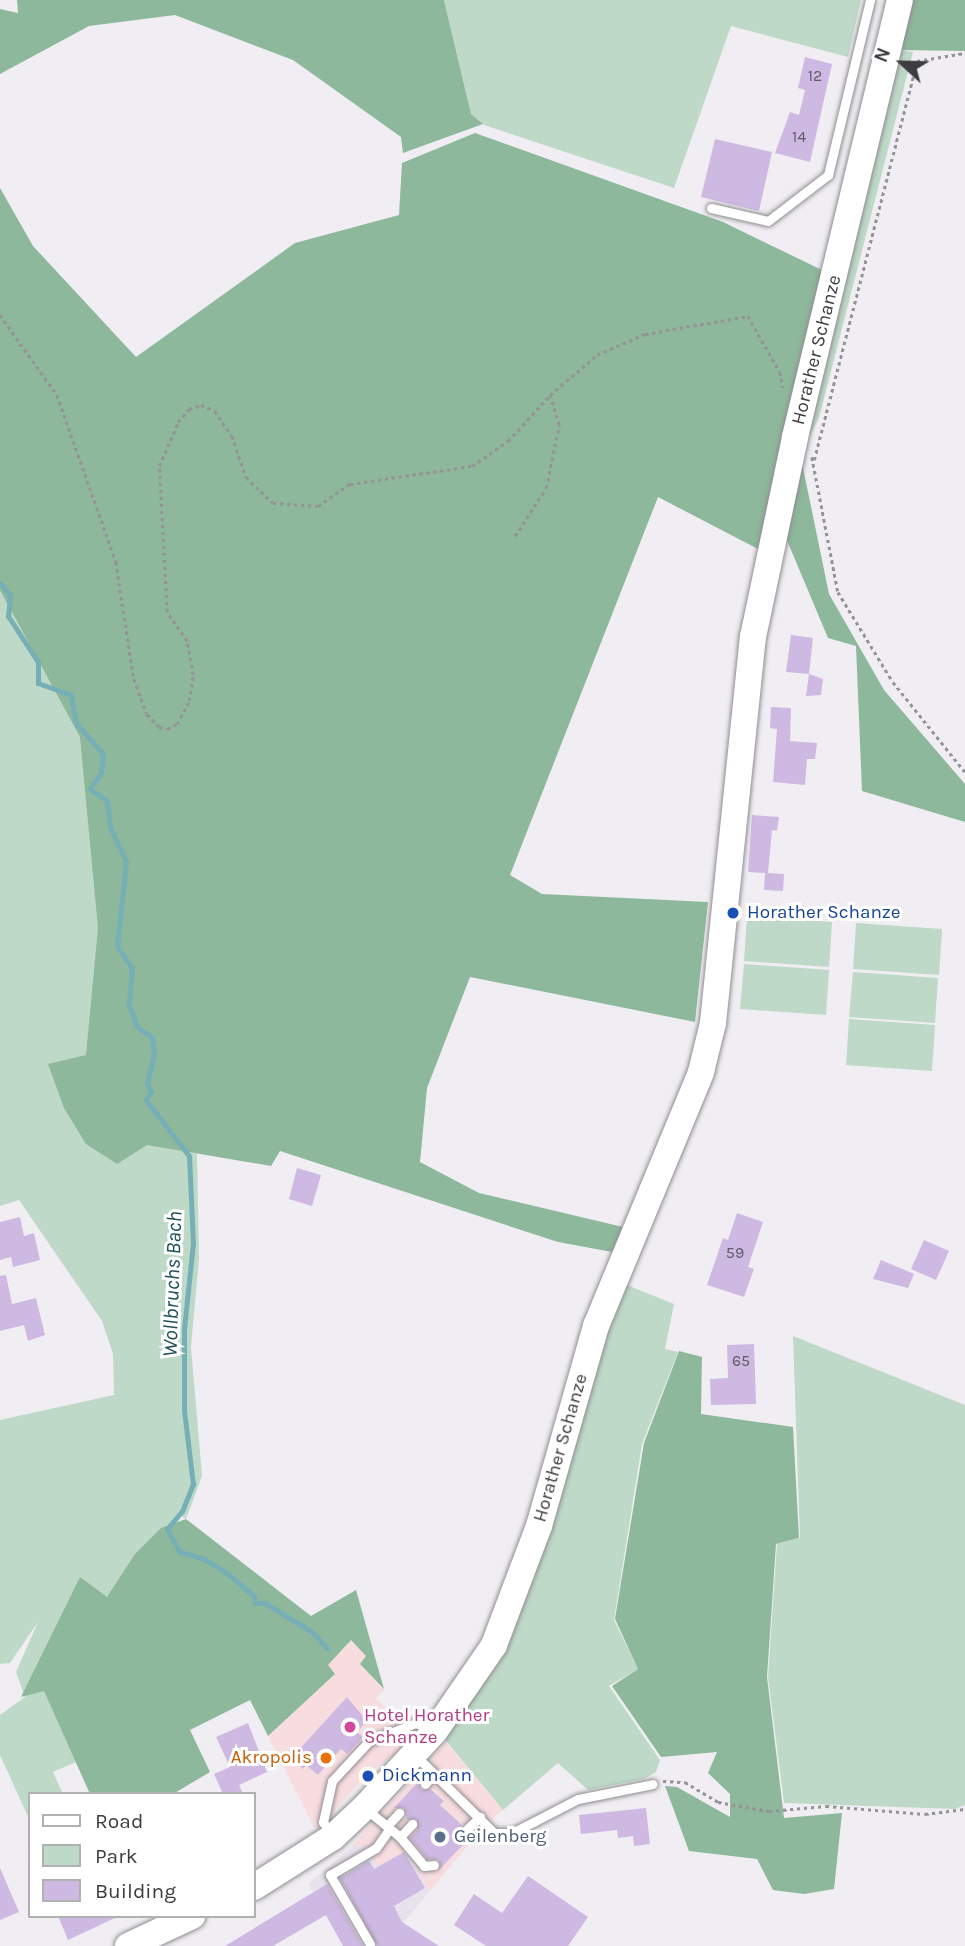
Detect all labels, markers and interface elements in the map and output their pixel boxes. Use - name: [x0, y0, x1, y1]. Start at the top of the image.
- north arrow: [867, 28, 937, 98]
- text: N: [870, 45, 895, 66]
- house number: 12: [808, 66, 822, 86]
- house number: 14: [792, 127, 806, 147]
- street label: Horather Schanze: [787, 273, 847, 427]
- place label: Horather Schanze: [747, 902, 901, 924]
- marker: Horather Schanze: [725, 905, 741, 921]
- water label: Wollbruchs Bach: [157, 1211, 187, 1357]
- house number: 59: [726, 1243, 744, 1263]
- house number: 65: [732, 1351, 750, 1371]
- street label: Horather Schanze: [529, 1371, 593, 1525]
- place label: Hotel Horather Schanze: [364, 1705, 489, 1749]
- marker: Hotel Horather Schanze: [342, 1719, 358, 1735]
- place label: Akropolis: [231, 1747, 312, 1769]
- marker: Akropolis: [318, 1750, 334, 1766]
- place label: Dickmann: [382, 1765, 472, 1787]
- marker: Dickmann: [360, 1768, 376, 1784]
- legend: [28, 1792, 256, 1918]
- text: Road: [95, 1809, 143, 1833]
- place label: Geilenberg: [454, 1826, 547, 1848]
- marker: Geilenberg: [432, 1829, 448, 1845]
- text: Park: [95, 1844, 138, 1868]
- text: Building: [95, 1879, 176, 1903]

